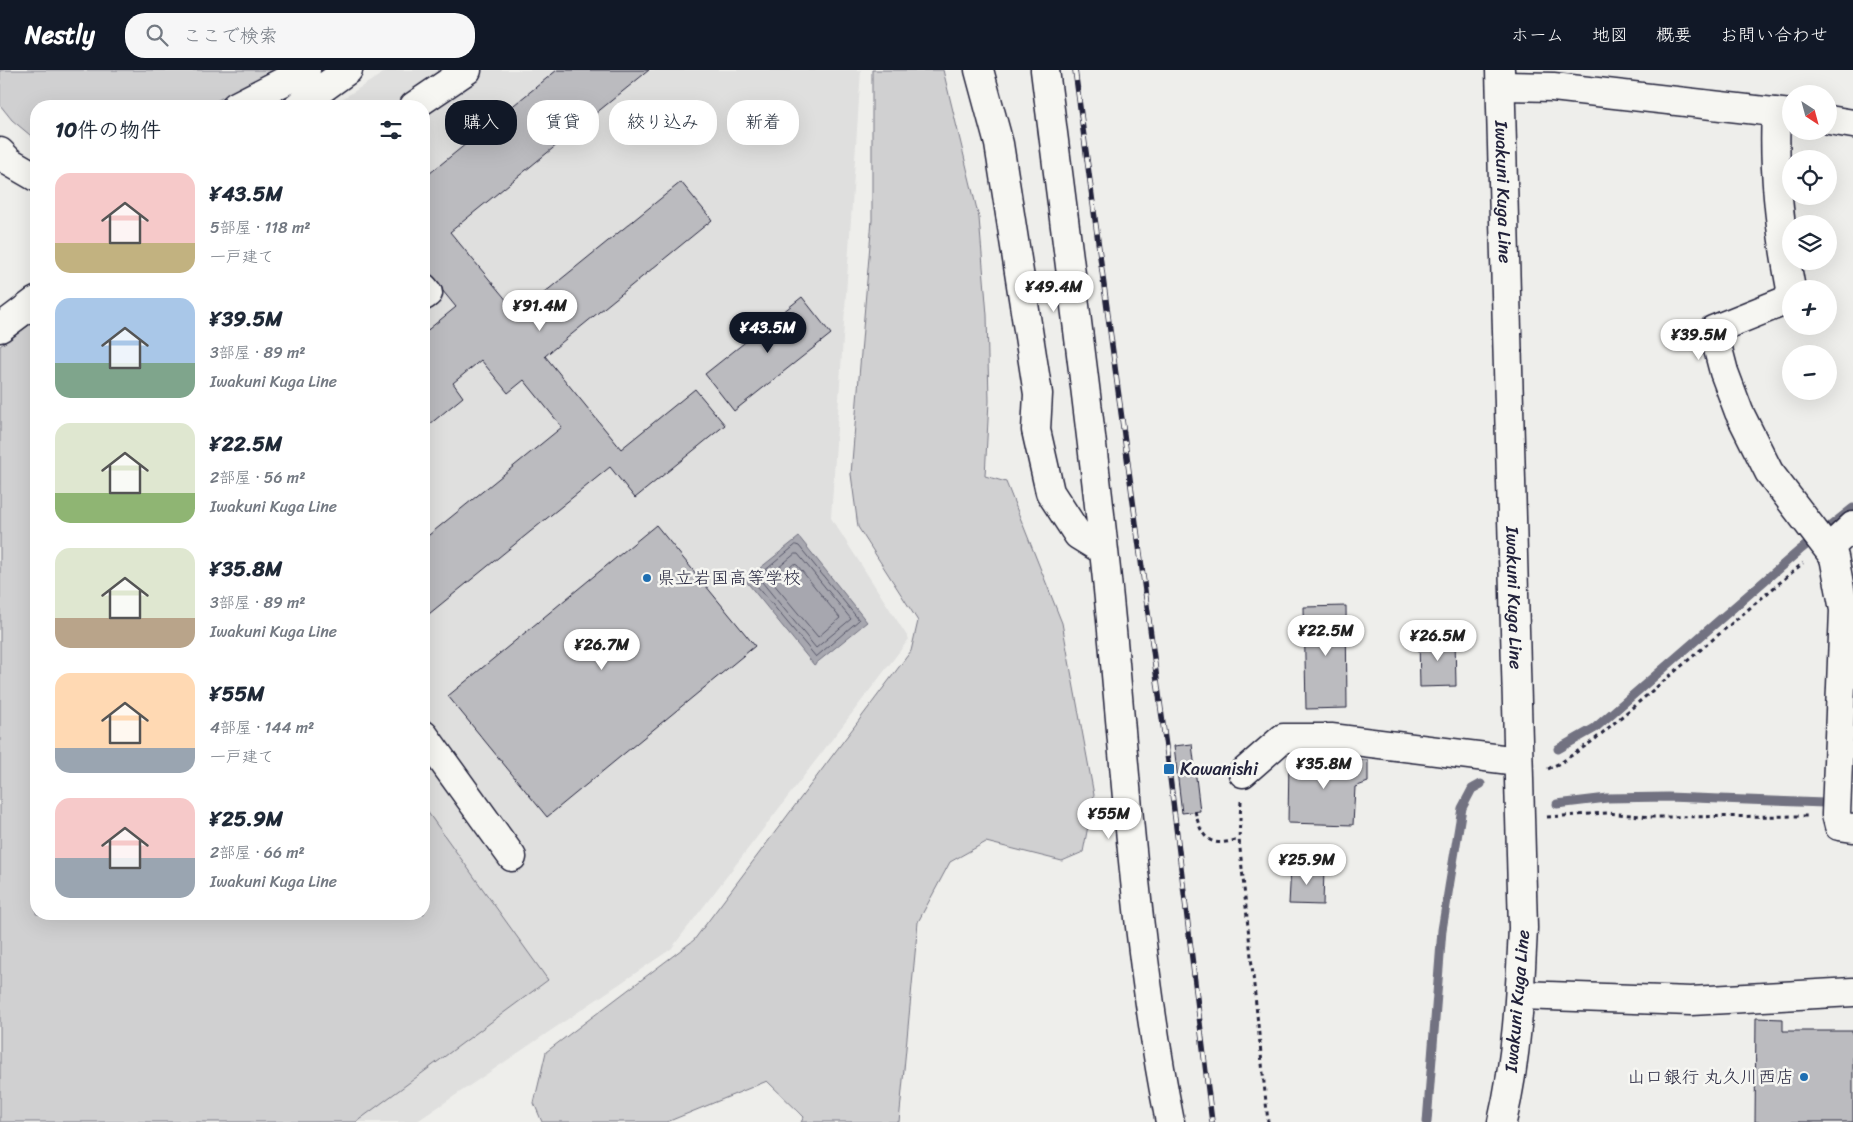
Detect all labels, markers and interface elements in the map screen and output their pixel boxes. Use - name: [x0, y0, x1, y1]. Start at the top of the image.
- search box: [125, 13, 475, 58]
- text: Nestly: [25, 14, 95, 56]
- text: ここで検索: [183, 19, 278, 52]
- text: ホーム: [1511, 19, 1564, 51]
- text: 地図: [1592, 19, 1628, 51]
- text: 概要: [1656, 19, 1692, 51]
- text: お問い合わせ: [1720, 19, 1828, 51]
- icon: search: [143, 21, 171, 49]
- north arrow: [1782, 85, 1838, 140]
- map controls: [1782, 85, 1837, 400]
- chip: 購入: [445, 100, 517, 145]
- chip: 賃貸: [527, 100, 599, 145]
- chip: 絞り込み: [609, 100, 717, 145]
- chip: 新着: [727, 100, 799, 145]
- text: 10件の物件: [55, 111, 161, 149]
- icon: filters: [377, 116, 405, 144]
- street label: Iwakuni Kuga Line: [1485, 119, 1521, 264]
- button: locate: [1782, 150, 1837, 205]
- text: ¥43.5M: [210, 175, 283, 213]
- icon: home: [95, 193, 155, 253]
- text: 5部屋 · 118 m²: [210, 213, 311, 242]
- button: layers: [1782, 215, 1837, 270]
- text: 一戸建て: [210, 242, 274, 271]
- pin: ¥49.4M: [1013, 270, 1095, 313]
- text: ¥49.4M: [1026, 272, 1082, 301]
- button: +: [1782, 280, 1837, 335]
- pin: ¥91.4M: [499, 290, 581, 332]
- text: ¥91.4M: [513, 291, 567, 320]
- text: ¥39.5M: [210, 300, 282, 338]
- pin: ¥43.5M: [727, 312, 809, 354]
- text: ¥43.5M: [740, 313, 796, 342]
- icon: home: [95, 318, 155, 378]
- pin: ¥39.5M: [1658, 318, 1740, 361]
- text: ¥39.5M: [1671, 320, 1727, 349]
- text: 3部屋 · 89 m²: [210, 338, 306, 367]
- button: −: [1782, 345, 1837, 400]
- text: Iwakuni Kuga Line: [210, 367, 337, 396]
- text: ¥22.5M: [210, 425, 282, 463]
- icon: home: [95, 443, 155, 503]
- text: 2部屋 · 56 m²: [210, 463, 305, 492]
- text: Iwakuni Kuga Line: [210, 492, 337, 521]
- street label: Iwakuni Kuga Line: [1496, 525, 1532, 670]
- text: ¥35.8M: [210, 550, 282, 588]
- place label: 県立岩国高等学校: [657, 562, 801, 594]
- icon: home: [95, 568, 155, 628]
- marker: 県立岩国高等学校: [641, 572, 653, 584]
- text: 3部屋 · 89 m²: [210, 588, 306, 617]
- pin: ¥22.5M: [1285, 614, 1367, 657]
- text: ¥22.5M: [1298, 616, 1354, 645]
- text: Iwakuni Kuga Line: [210, 617, 337, 646]
- pin: ¥26.5M: [1397, 620, 1479, 662]
- text: ¥26.5M: [1411, 621, 1465, 650]
- pin: ¥26.7M: [561, 628, 643, 671]
- text: ¥26.7M: [575, 630, 629, 659]
- text: ¥55M: [210, 675, 264, 713]
- icon: home: [95, 693, 155, 753]
- text: 4部屋 · 144 m²: [210, 713, 314, 742]
- text: 一戸建て: [210, 742, 274, 771]
- pin: ¥35.8M: [1283, 748, 1365, 790]
- text: ¥35.8M: [1297, 749, 1351, 778]
- place label: Kawanishi: [1180, 753, 1259, 785]
- marker: Kawanishi: [1162, 762, 1176, 776]
- pin: ¥55M: [1079, 798, 1139, 840]
- text: ¥55M: [1088, 799, 1130, 828]
- text: ¥25.9M: [210, 800, 283, 838]
- icon: home: [95, 818, 155, 878]
- text: 2部屋 · 66 m²: [210, 838, 305, 867]
- pin: ¥25.9M: [1266, 844, 1348, 886]
- text: ¥25.9M: [1279, 845, 1335, 874]
- text: Iwakuni Kuga Line: [210, 867, 337, 896]
- street label: Iwakuni Kuga Line: [1495, 928, 1539, 1075]
- place label: 山口銀行 丸久川西店: [1627, 1061, 1794, 1093]
- marker: 山口銀行 丸久川西店: [1798, 1071, 1810, 1083]

